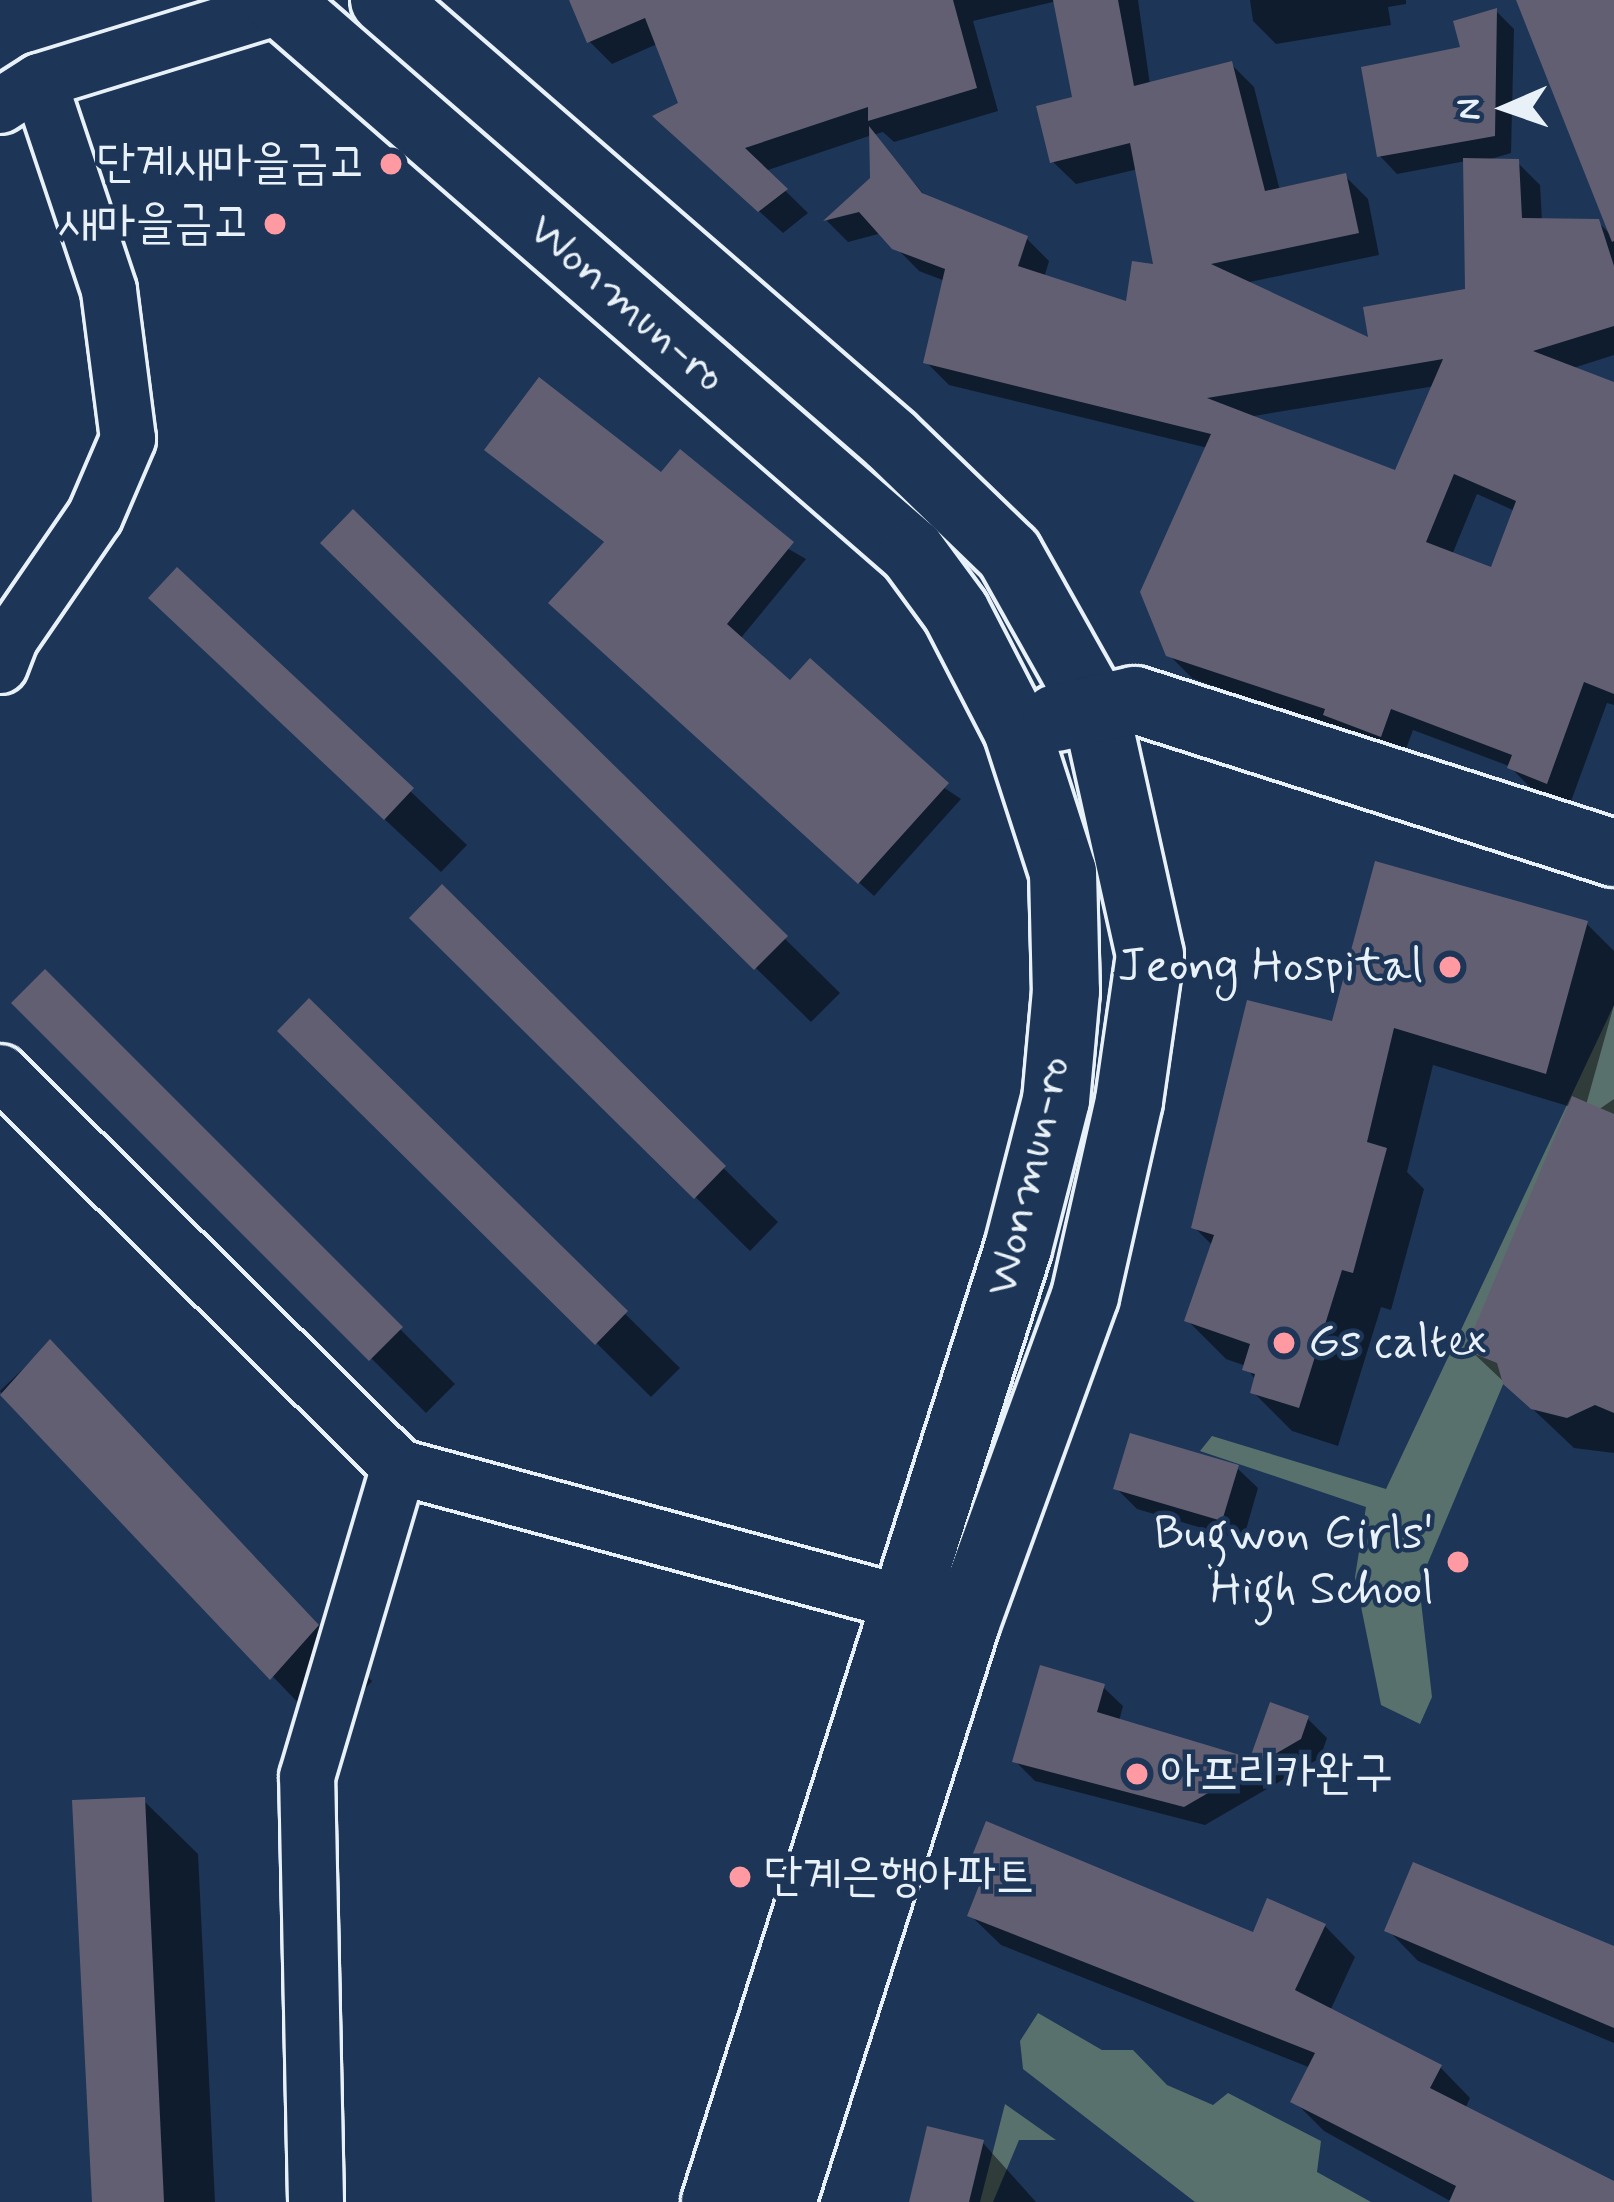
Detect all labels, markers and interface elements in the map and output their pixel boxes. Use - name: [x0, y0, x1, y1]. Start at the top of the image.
- north arrow: [1446, 48, 1566, 168]
- text: N: [1448, 98, 1492, 121]
- place label: 단계새마을금고: [97, 135, 367, 193]
- marker: 단계새마을금고: [378, 151, 404, 177]
- place label: 새마을금고: [58, 195, 251, 253]
- street label: Wonmun-ro: [516, 201, 738, 405]
- marker: 새마을금고: [262, 211, 288, 237]
- place label: Jeong Hospital: [1117, 938, 1423, 996]
- marker: Jeong Hospital: [1434, 951, 1466, 983]
- street label: Wonmun-ro: [972, 1050, 1084, 1302]
- place label: Gs caltex: [1308, 1314, 1492, 1372]
- marker: Gs caltex: [1271, 1330, 1297, 1356]
- place label: Bugwon Girls' High School: [1161, 1505, 1434, 1618]
- marker: Bugwon Girls' High School: [1445, 1549, 1471, 1575]
- place label: 아프리카완구: [1161, 1745, 1393, 1803]
- marker: 아프리카완구: [1124, 1761, 1150, 1787]
- place label: 단계은행아파트: [764, 1848, 1034, 1906]
- marker: 단계은행아파트: [727, 1864, 753, 1890]

